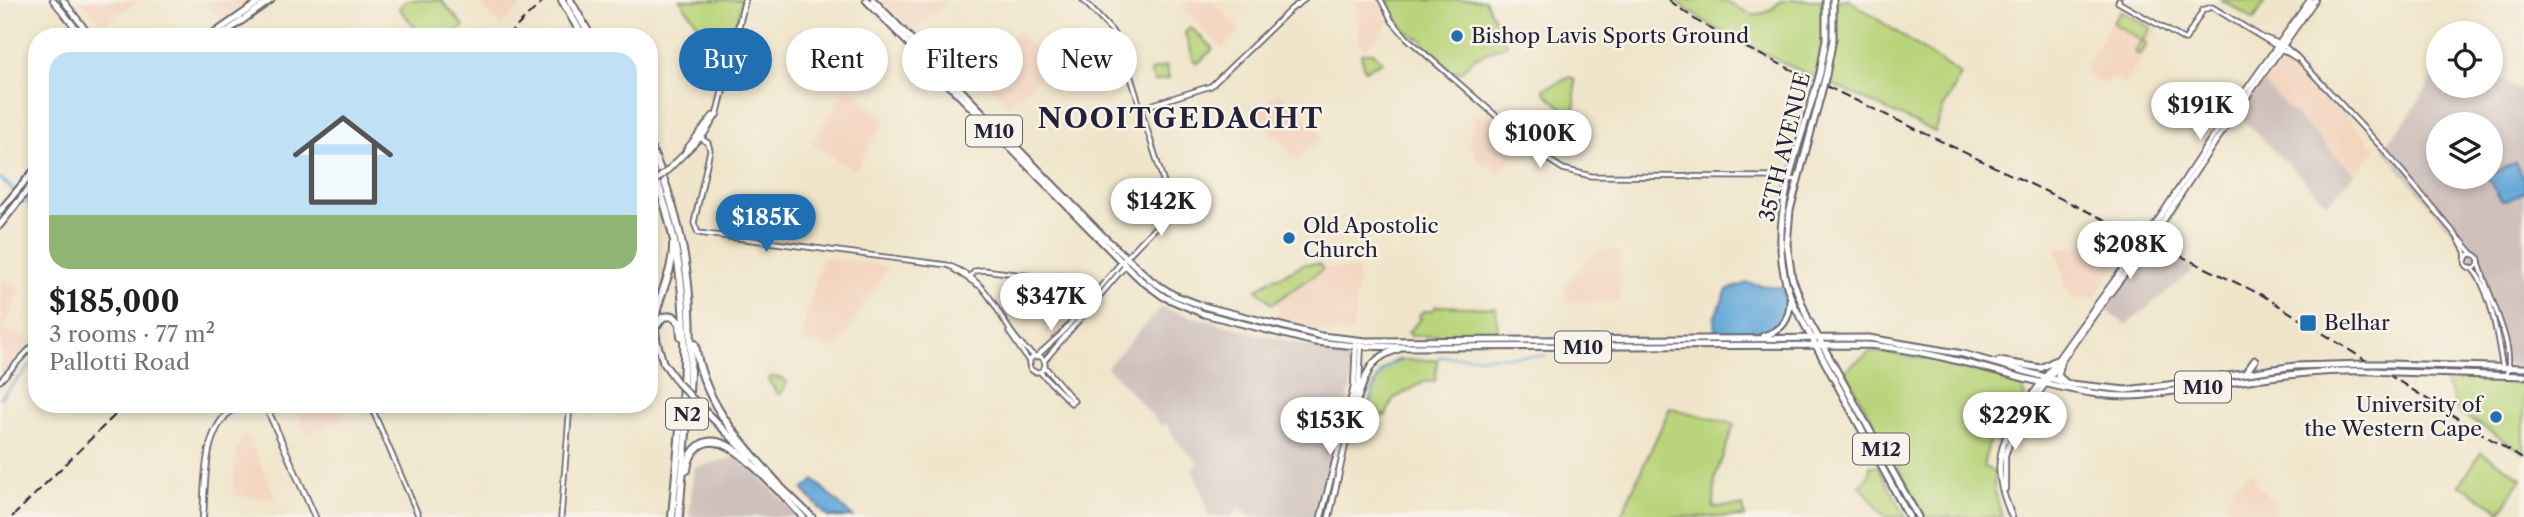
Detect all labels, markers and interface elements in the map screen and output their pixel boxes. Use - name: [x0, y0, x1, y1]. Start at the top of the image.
- map controls: [2426, 21, 2503, 189]
- button: locate: [2426, 21, 2503, 98]
- place label: Bishop Lavis Sports Ground: [1471, 23, 1749, 48]
- chip: Buy: [679, 28, 772, 91]
- chip: Rent: [786, 28, 888, 91]
- chip: Filters: [902, 28, 1023, 91]
- chip: New: [1037, 28, 1137, 91]
- marker: Bishop Lavis Sports Ground: [1449, 28, 1465, 44]
- street label: 35TH AVENUE: [1754, 70, 1815, 224]
- pin: $191K: [2151, 82, 2249, 142]
- text: $191K: [2167, 91, 2233, 119]
- icon: home: [280, 97, 406, 223]
- district label: NOOITGEDACHT: [1038, 101, 1324, 135]
- pin: $100K: [1491, 110, 1589, 170]
- button: layers: [2426, 112, 2503, 189]
- road number: M10: [966, 116, 1022, 146]
- text: $100K: [1505, 119, 1575, 147]
- pin: $142K: [1112, 178, 1210, 238]
- text: $142K: [1127, 187, 1195, 215]
- pin: $185K: [717, 194, 815, 254]
- text: $185K: [732, 203, 800, 231]
- place label: Old Apostolic Church: [1303, 213, 1438, 262]
- pin: $208K: [2081, 222, 2179, 281]
- marker: Old Apostolic Church: [1281, 230, 1297, 246]
- text: $208K: [2093, 230, 2167, 258]
- pin: $347K: [1002, 274, 1100, 333]
- text: $347K: [1016, 282, 1086, 310]
- text: $185,000: [49, 283, 180, 320]
- place label: Belhar: [2324, 310, 2390, 335]
- marker: Belhar: [2298, 313, 2318, 333]
- text: 3 rooms · 77 m²: [49, 320, 215, 348]
- road number: M10: [1555, 332, 1611, 362]
- text: Pallotti Road: [49, 348, 190, 376]
- road number: M10: [2175, 372, 2231, 402]
- pin: $229K: [1966, 392, 2064, 452]
- place label: University of the Western Cape: [2304, 392, 2484, 441]
- road number: N2: [666, 398, 708, 430]
- pin: $153K: [1281, 398, 1379, 457]
- text: $229K: [1979, 401, 2051, 429]
- text: $153K: [1296, 406, 1364, 434]
- marker: University of the Western Cape: [2488, 409, 2504, 425]
- road number: M12: [1853, 433, 1909, 464]

